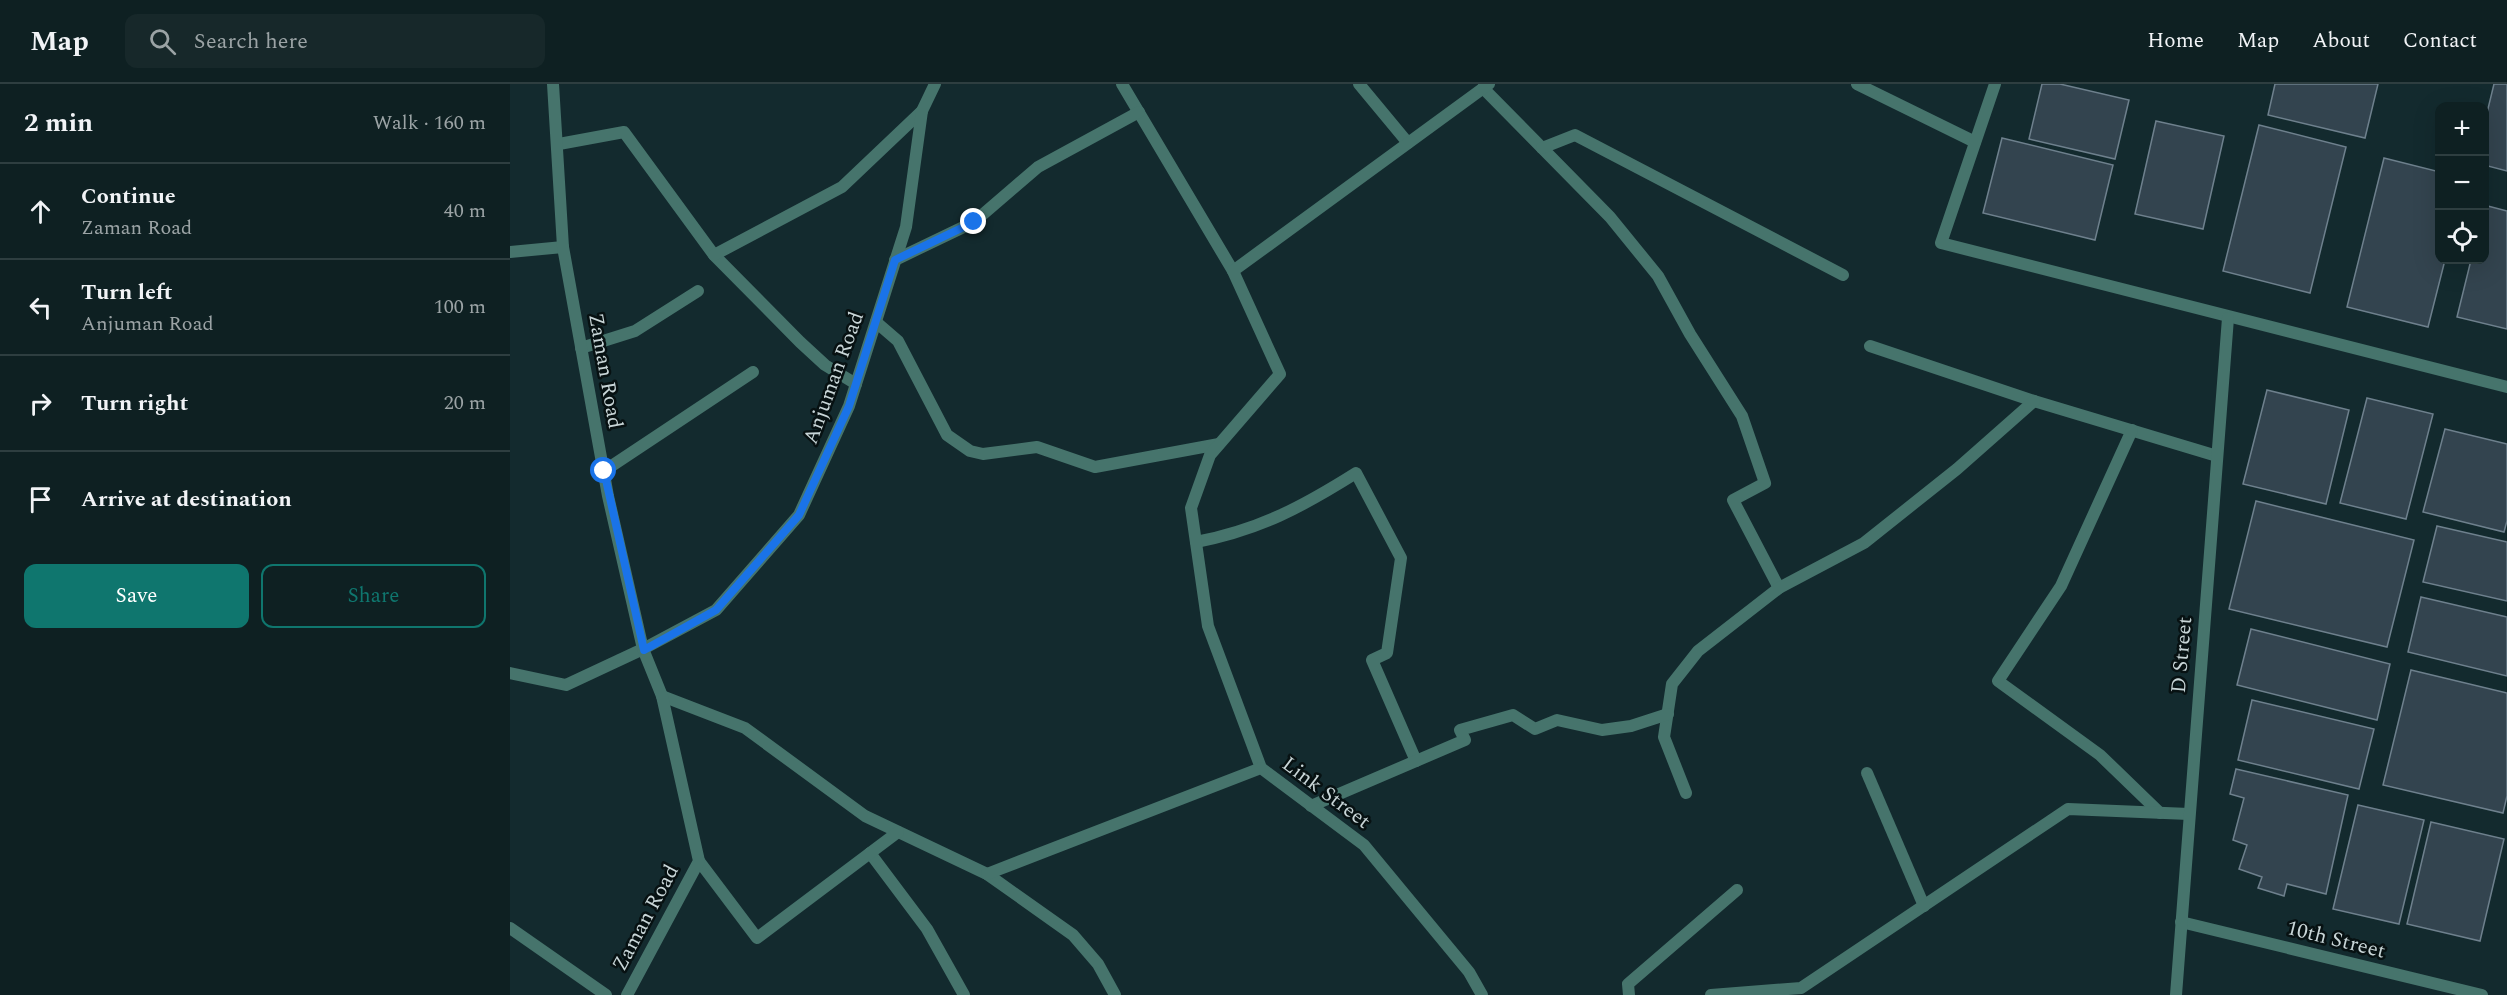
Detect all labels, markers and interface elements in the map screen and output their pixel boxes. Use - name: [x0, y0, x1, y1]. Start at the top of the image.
- search box: [125, 14, 545, 68]
- text: Map: [30, 20, 89, 63]
- icon: search: [146, 25, 179, 58]
- text: Search here: [194, 25, 308, 58]
- text: Home: [2147, 25, 2204, 57]
- text: Map: [2237, 25, 2279, 57]
- text: About: [2312, 25, 2370, 57]
- text: Contact: [2403, 25, 2477, 57]
- map controls: [2435, 102, 2489, 264]
- button: +: [2435, 102, 2489, 156]
- text: 2 min: [24, 103, 93, 143]
- text: Walk · 160 m: [373, 108, 486, 138]
- button: −: [2435, 156, 2489, 210]
- text: Continue: [81, 180, 176, 213]
- icon: ahead: [24, 195, 57, 228]
- text: 40 m: [444, 196, 486, 226]
- route end: [960, 208, 986, 234]
- button: locate: [2435, 210, 2489, 264]
- text: Zaman Road: [81, 213, 192, 243]
- text: Turn left: [81, 276, 173, 309]
- icon: left: [24, 291, 57, 324]
- text: 100 m: [434, 292, 486, 322]
- street label: Anjuman Road: [795, 307, 873, 449]
- text: Anjuman Road: [81, 309, 214, 339]
- street label: Zaman Road: [579, 311, 631, 431]
- icon: right: [24, 387, 57, 420]
- text: Turn right: [81, 387, 188, 420]
- text: 20 m: [444, 388, 486, 418]
- route start: [590, 457, 616, 483]
- icon: arrive: [24, 483, 57, 516]
- text: Arrive at destination: [81, 483, 292, 516]
- button: Save: [24, 564, 249, 628]
- button: Share: [261, 564, 486, 628]
- street label: D Street: [2163, 615, 2201, 695]
- street label: Link Street: [1275, 749, 1377, 837]
- street label: Zaman Road: [604, 859, 688, 977]
- street label: 10th Street: [2283, 912, 2389, 968]

